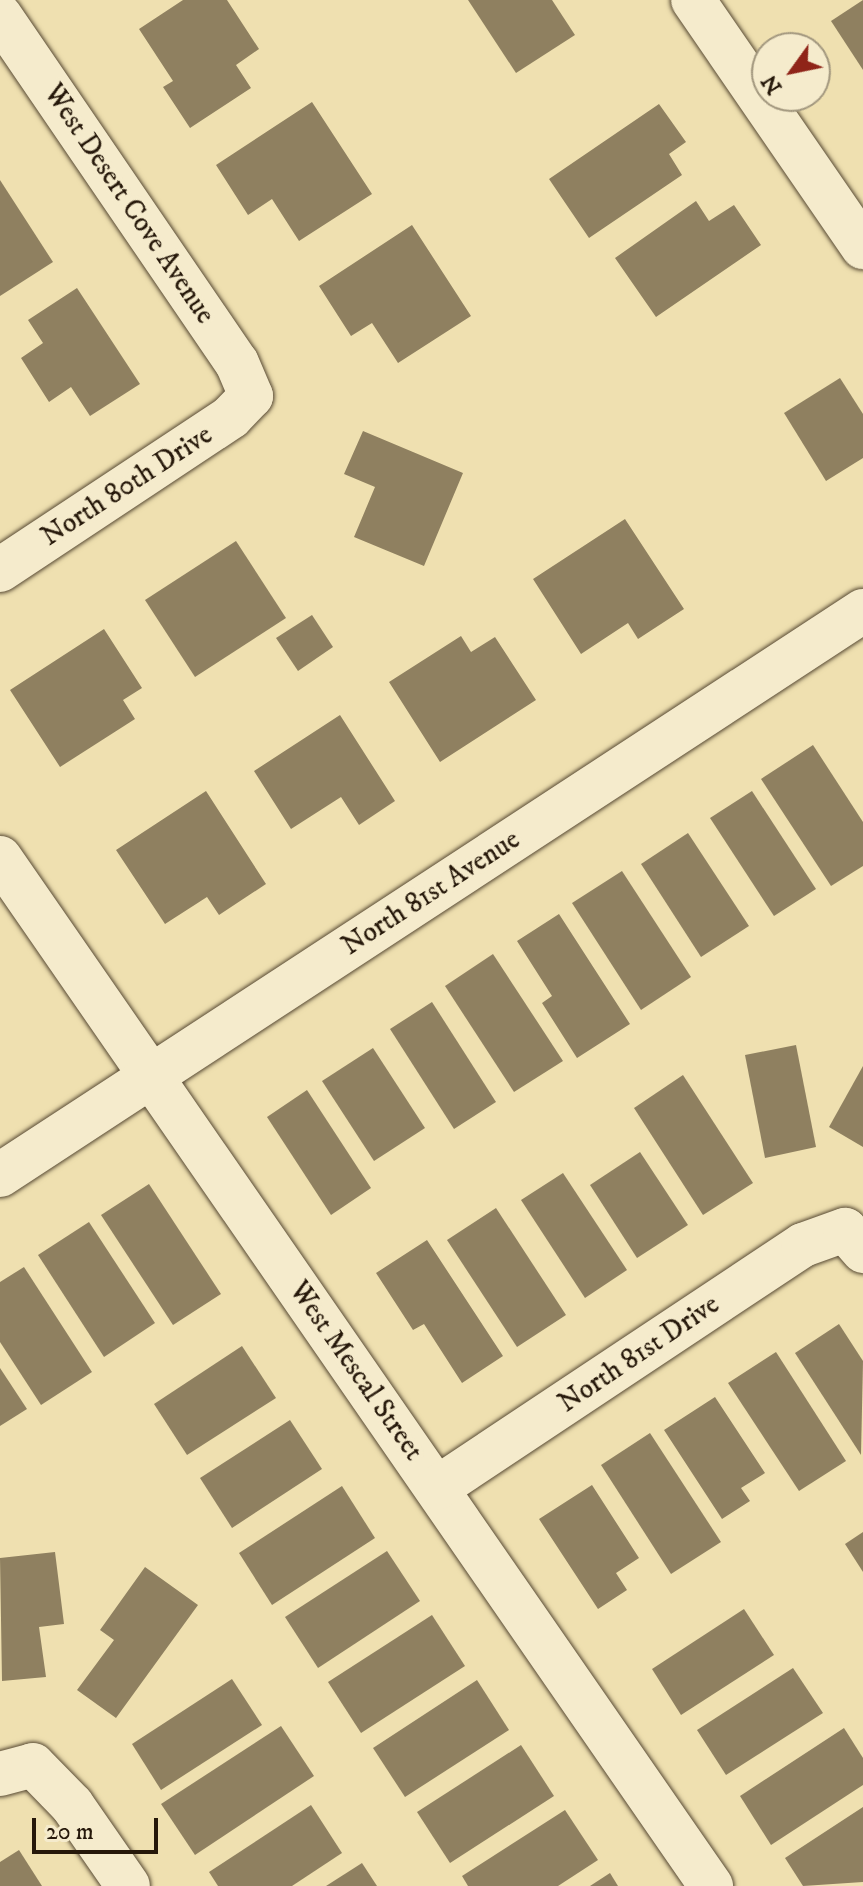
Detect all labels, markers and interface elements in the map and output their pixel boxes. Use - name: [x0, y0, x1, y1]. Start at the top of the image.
- north arrow: [751, 32, 831, 112]
- text: N: [756, 69, 788, 99]
- street label: West Desert Cove Avenue: [36, 78, 222, 330]
- street label: North 80th Drive: [35, 418, 219, 554]
- street label: North 81st Avenue: [336, 823, 526, 963]
- street label: West Mescal Street: [282, 1275, 430, 1467]
- street label: North 81st Drive: [552, 1288, 726, 1420]
- scale bar: [36, 1802, 162, 1852]
- text: 20 m: [46, 1817, 94, 1847]

